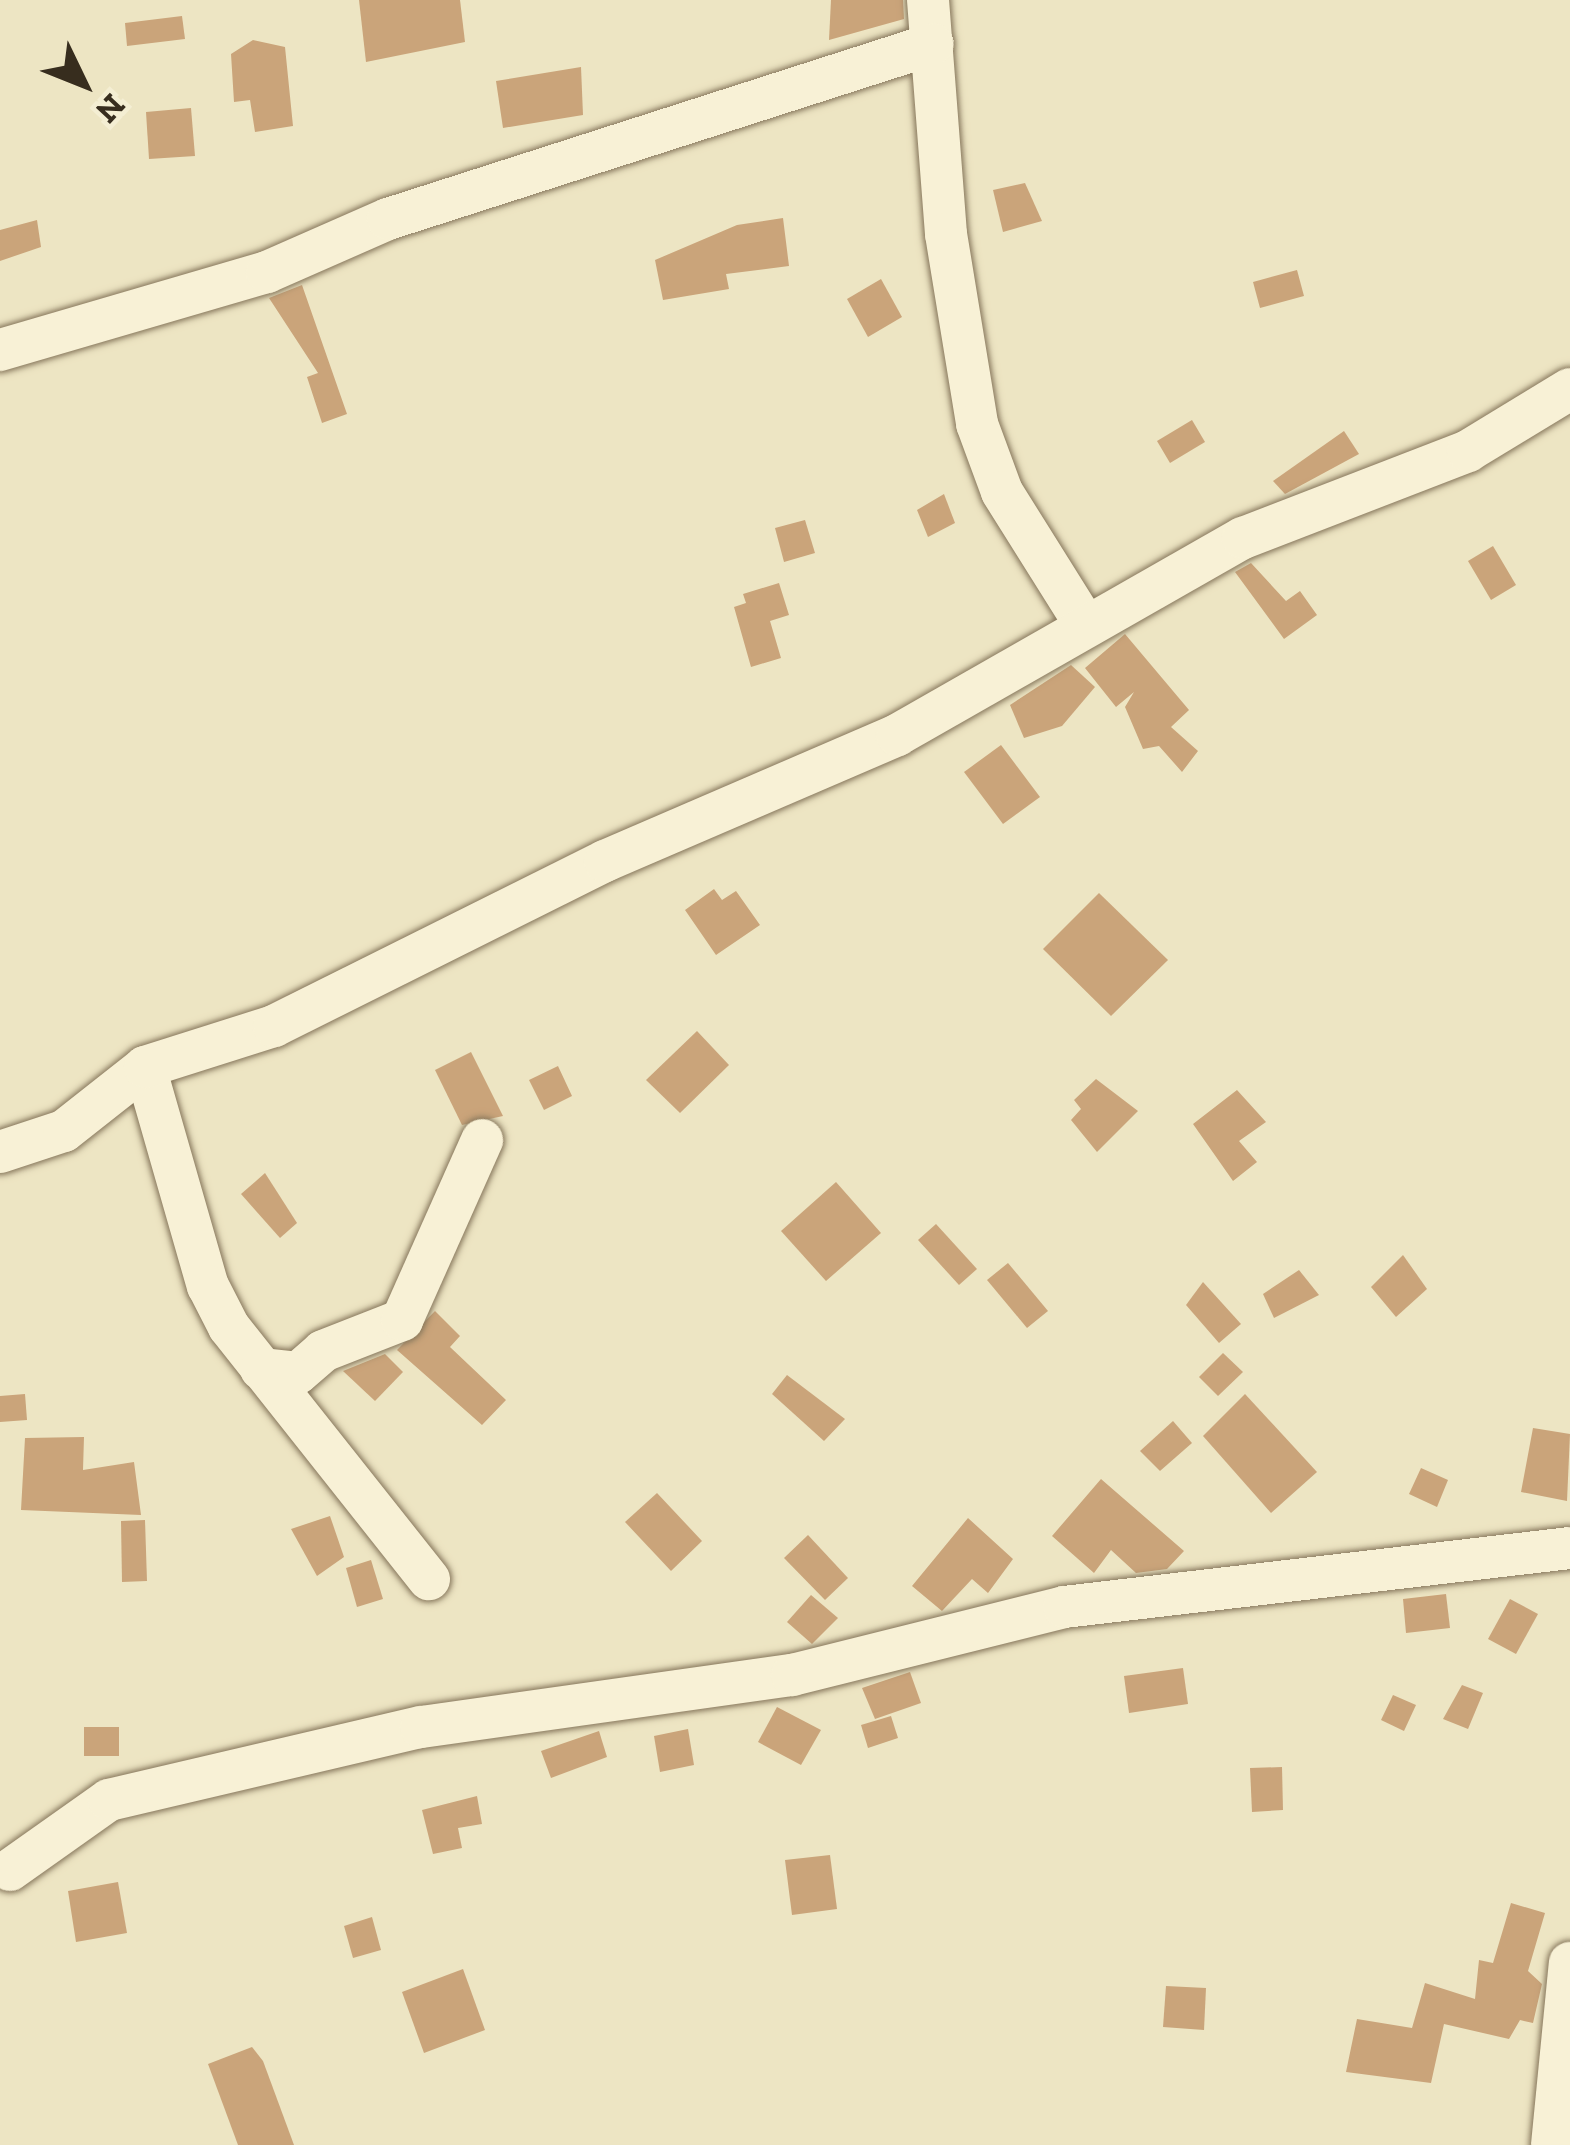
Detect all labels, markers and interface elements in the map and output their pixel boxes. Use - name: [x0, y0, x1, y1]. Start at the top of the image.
- north arrow: [24, 24, 144, 144]
- text: N: [88, 86, 134, 131]

